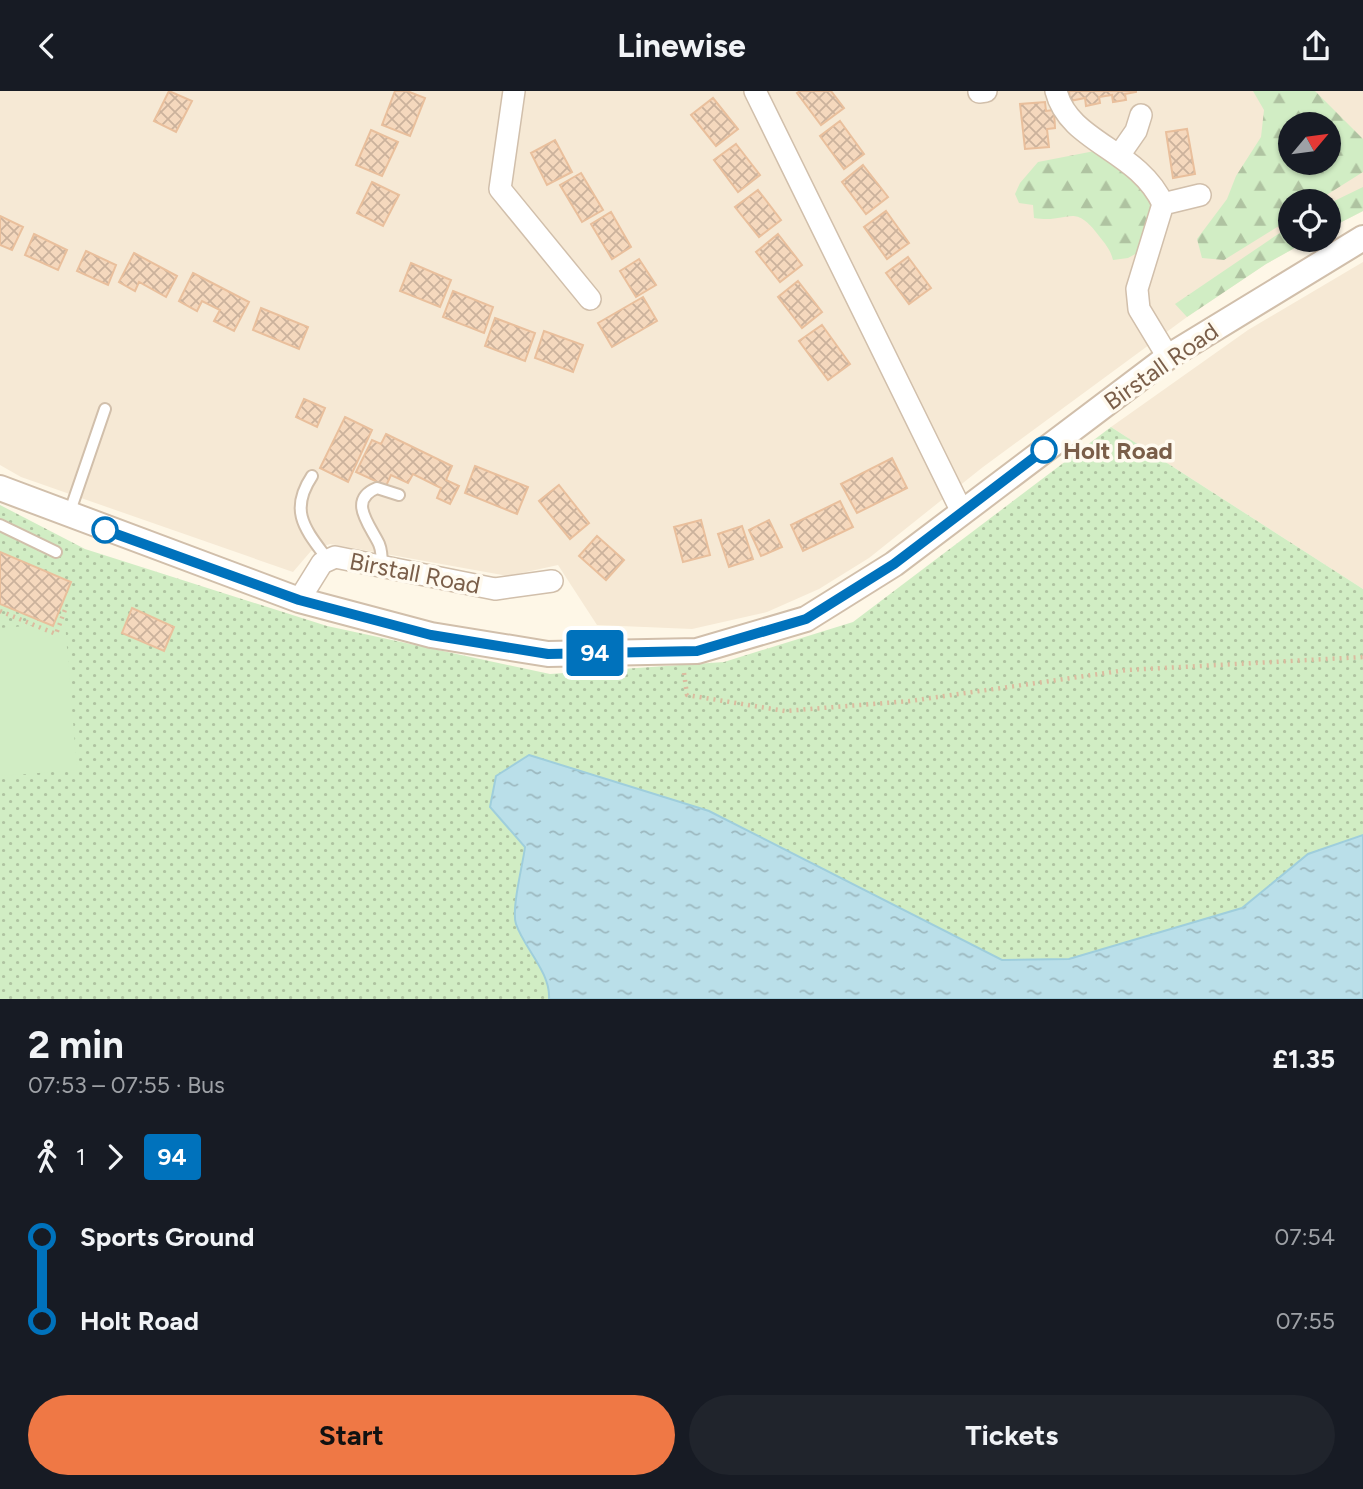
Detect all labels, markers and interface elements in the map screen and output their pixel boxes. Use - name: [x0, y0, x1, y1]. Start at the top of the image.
- icon: back: [28, 27, 66, 65]
- text: Linewise: [617, 27, 746, 65]
- icon: share: [1297, 27, 1335, 65]
- north arrow: [1278, 112, 1340, 175]
- map controls: [1278, 112, 1341, 252]
- button: locate: [1278, 189, 1341, 252]
- street label: Birstall Road: [1098, 316, 1224, 416]
- place label: Holt Road: [1063, 436, 1173, 465]
- marker: Holt Road: [1031, 437, 1057, 463]
- unlabelled marker: [92, 517, 118, 543]
- street label: Birstall Road: [347, 546, 483, 600]
- line badge: 94: [564, 630, 626, 676]
- text: 94: [580, 638, 610, 667]
- text: 2 min: [28, 1022, 124, 1068]
- text: £1.35: [1273, 1043, 1335, 1075]
- text: 07:53 – 07:55 · Bus: [28, 1071, 225, 1099]
- icon: walk: [28, 1138, 66, 1176]
- icon: forward: [96, 1138, 134, 1176]
- text: 94: [158, 1142, 187, 1171]
- text: 1: [76, 1143, 86, 1171]
- text: Sports Ground: [80, 1221, 254, 1253]
- text: 07:54: [1275, 1223, 1335, 1251]
- text: Holt Road: [80, 1305, 199, 1337]
- text: 07:55: [1276, 1307, 1335, 1335]
- button: Start: [28, 1395, 675, 1475]
- button: Tickets: [689, 1395, 1335, 1475]

